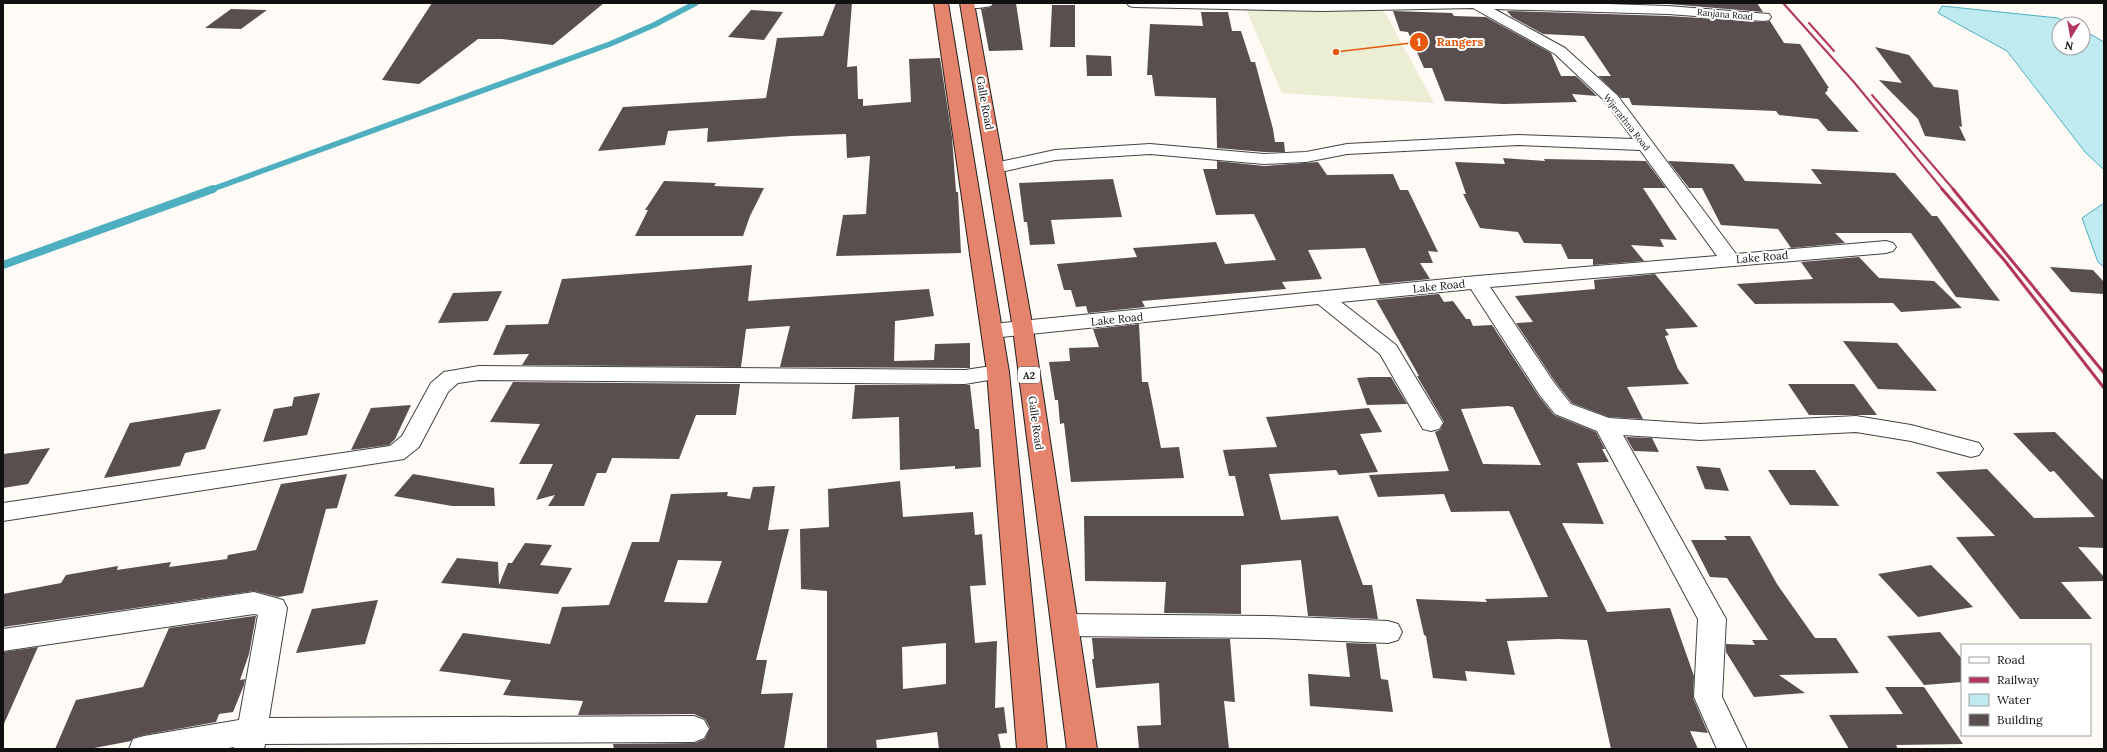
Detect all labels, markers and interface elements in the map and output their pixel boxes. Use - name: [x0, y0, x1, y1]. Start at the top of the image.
- street label: Ranjana Road: [1697, 6, 1754, 22]
- north arrow: [2051, 16, 2091, 56]
- callout: Rangers: [1409, 30, 1491, 54]
- text: 1: [1417, 34, 1422, 49]
- text: Rangers: [1437, 34, 1484, 49]
- text: N: [2063, 38, 2075, 54]
- street label: Galle Road: [973, 75, 997, 131]
- street label: Wijerathna Road: [1601, 91, 1653, 153]
- street label: Lake Road: [1735, 248, 1789, 266]
- street label: Lake Road: [1412, 276, 1466, 296]
- street label: Lake Road: [1090, 309, 1144, 329]
- road number: A2: [1018, 367, 1040, 383]
- street label: Galle Road: [1025, 395, 1047, 451]
- legend: [1961, 644, 2091, 736]
- text: Road: [1997, 652, 2025, 667]
- text: Railway: [1997, 672, 2040, 687]
- text: Water: [1997, 692, 2032, 707]
- text: Building: [1997, 712, 2043, 727]

